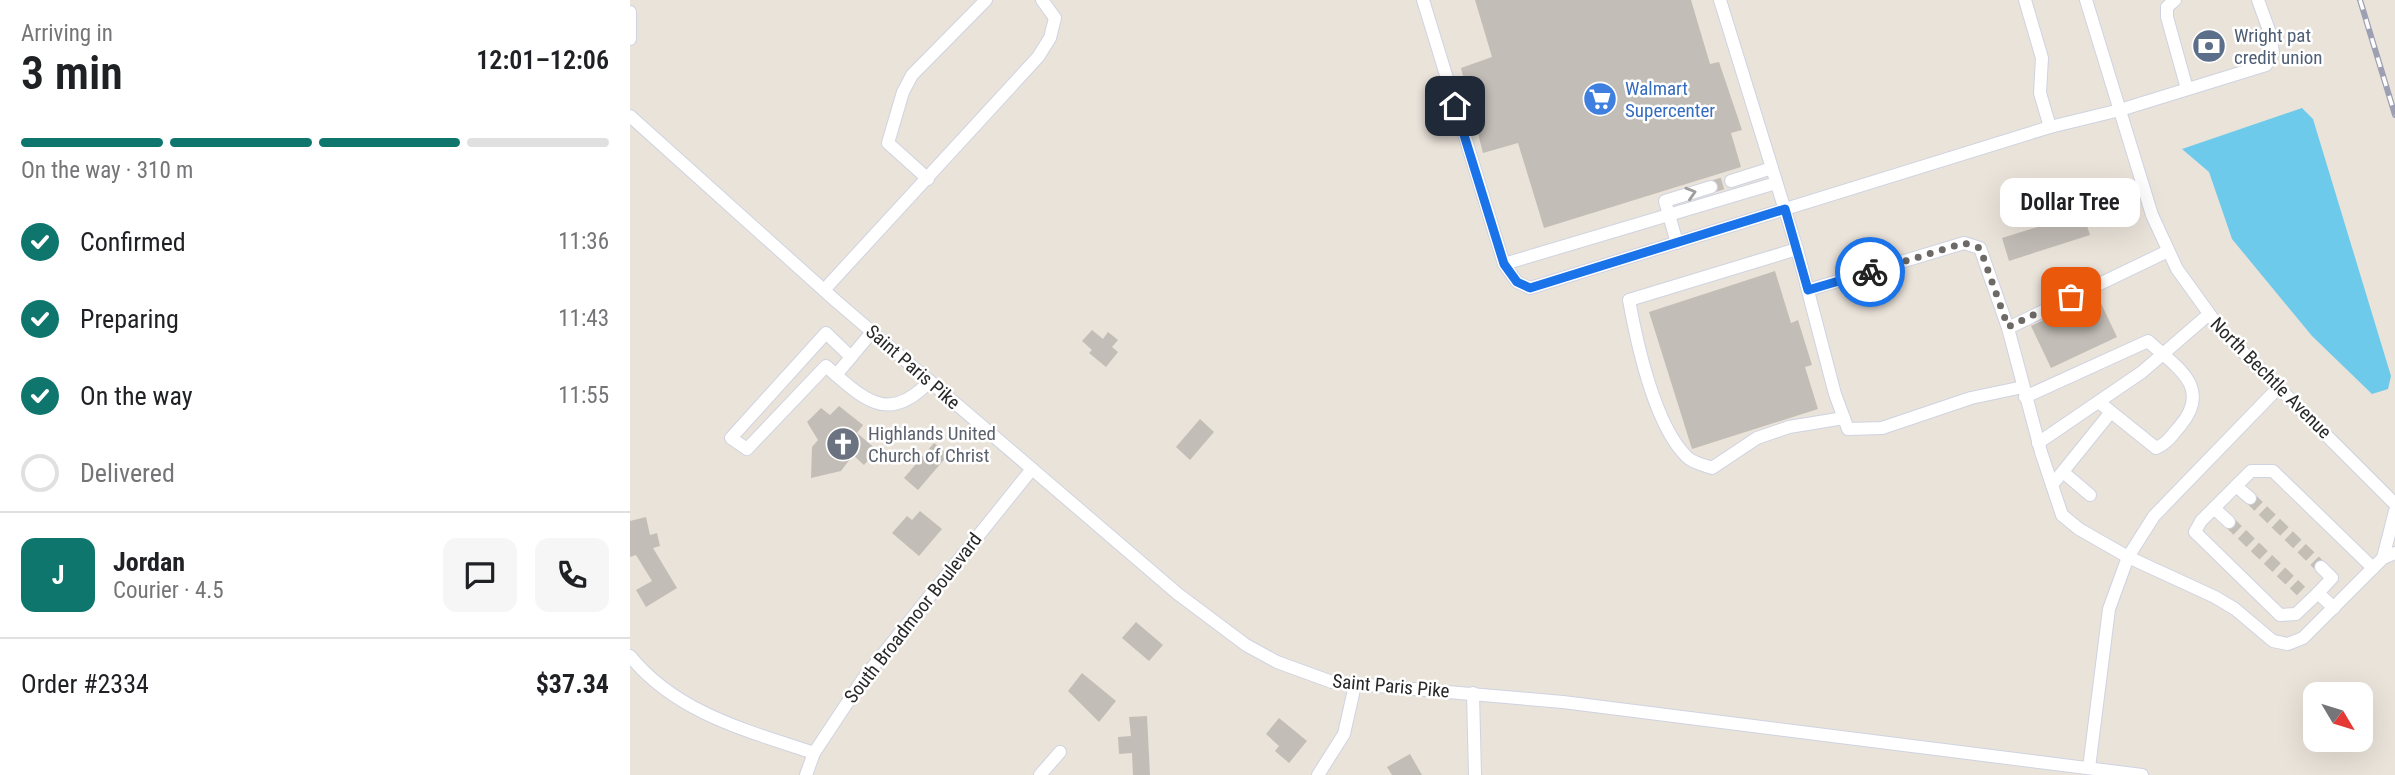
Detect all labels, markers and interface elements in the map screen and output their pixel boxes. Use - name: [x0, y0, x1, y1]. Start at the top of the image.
- text: Arriving in: [21, 20, 113, 47]
- place label: Wright pat credit union: [2234, 24, 2323, 69]
- bank icon: Wright pat credit union: [2190, 27, 2228, 65]
- text: 12:01–12:06: [476, 45, 609, 75]
- text: 3 min: [21, 46, 123, 100]
- pin: [1425, 76, 1485, 136]
- place label: Walmart Supercenter: [1625, 77, 1715, 122]
- supermarket icon: Walmart Supercenter: [1581, 80, 1619, 118]
- icon: home: [1436, 87, 1474, 125]
- text: On the way · 310 m: [21, 157, 193, 184]
- callout: Dollar Tree: [2001, 178, 2141, 227]
- one-way arrow: [1684, 187, 1696, 201]
- text: Dollar Tree: [2020, 189, 2120, 216]
- icon: check: [21, 223, 59, 261]
- text: Confirmed: [80, 227, 186, 257]
- text: 11:36: [558, 228, 609, 255]
- courier: [1835, 237, 1905, 307]
- icon: bike: [1851, 253, 1889, 291]
- pin: [2041, 267, 2101, 327]
- icon: bag: [2052, 278, 2090, 316]
- icon: check: [21, 300, 59, 338]
- text: Preparing: [80, 304, 179, 334]
- text: 11:43: [558, 305, 609, 332]
- street label: North Bechtle Avenue: [2206, 313, 2336, 443]
- street label: Saint Paris Pike: [861, 320, 965, 414]
- icon: check: [21, 377, 59, 415]
- text: On the way: [80, 381, 193, 411]
- text: 11:55: [558, 382, 609, 409]
- place label: Highlands United Church of Christ: [868, 422, 996, 467]
- church icon: Highlands United Church of Christ: [824, 425, 862, 463]
- text: Delivered: [80, 458, 175, 488]
- street label: South Broadmoor Boulevard: [839, 528, 987, 708]
- button: chat: [443, 538, 517, 612]
- button: phone: [535, 538, 609, 612]
- text: Jordan: [113, 547, 185, 577]
- text: J: [52, 560, 64, 590]
- text: Courier · 4.5: [113, 577, 224, 604]
- text: Order #2334: [21, 669, 149, 699]
- text: $37.34: [536, 669, 609, 699]
- street label: Saint Paris Pike: [1332, 669, 1451, 703]
- north arrow: [2303, 682, 2373, 752]
- map controls: [2303, 682, 2373, 752]

